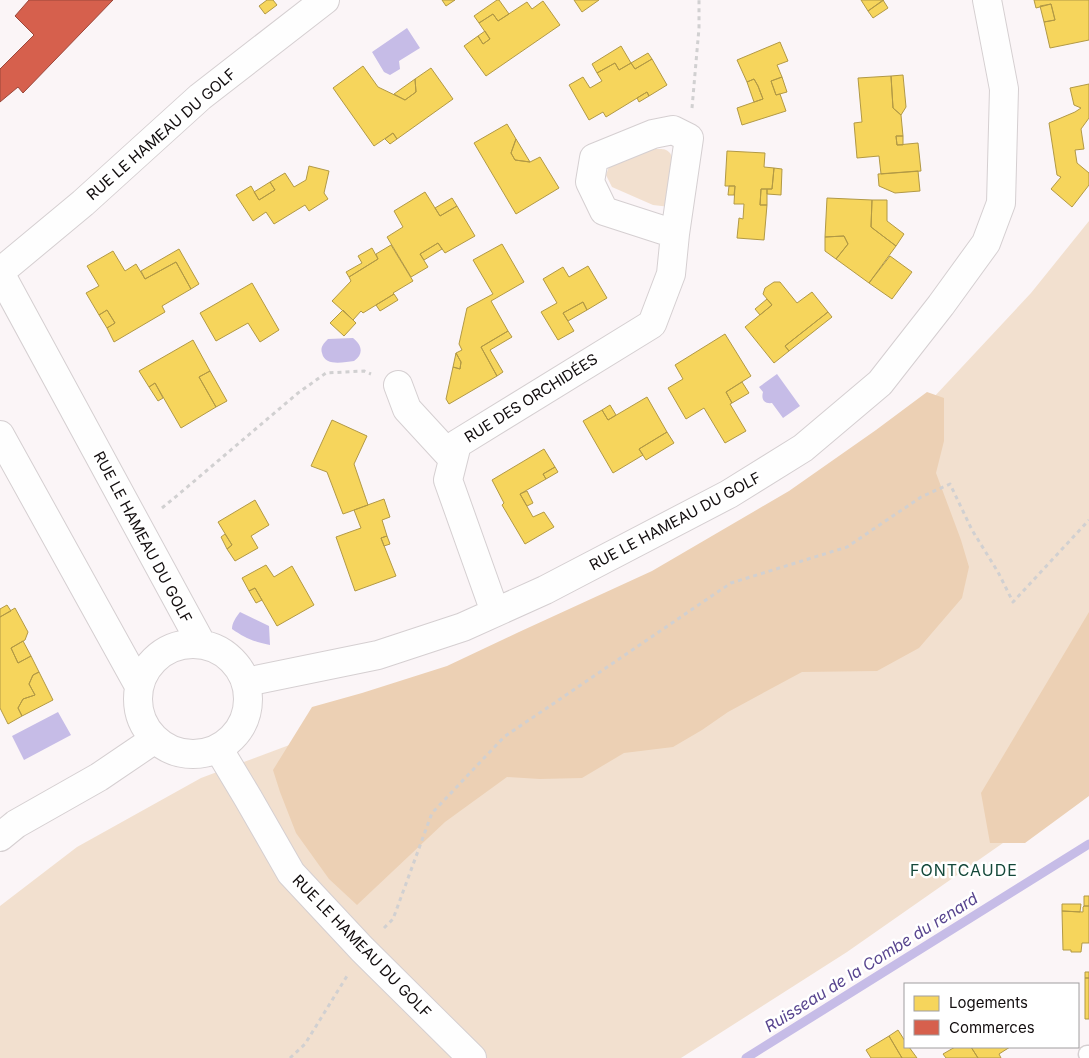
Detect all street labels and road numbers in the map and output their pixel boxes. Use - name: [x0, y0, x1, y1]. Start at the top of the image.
- street label: RUE LE HAMEAU DU GOLF: [83, 64, 239, 204]
- street label: RUE DES ORCHIDÉES: [461, 349, 601, 447]
- street label: RUE LE HAMEAU DU GOLF: [90, 448, 196, 626]
- street label: RUE LE HAMEAU DU GOLF: [586, 468, 764, 574]
- street label: RUE LE HAMEAU DU GOLF: [289, 871, 435, 1021]

